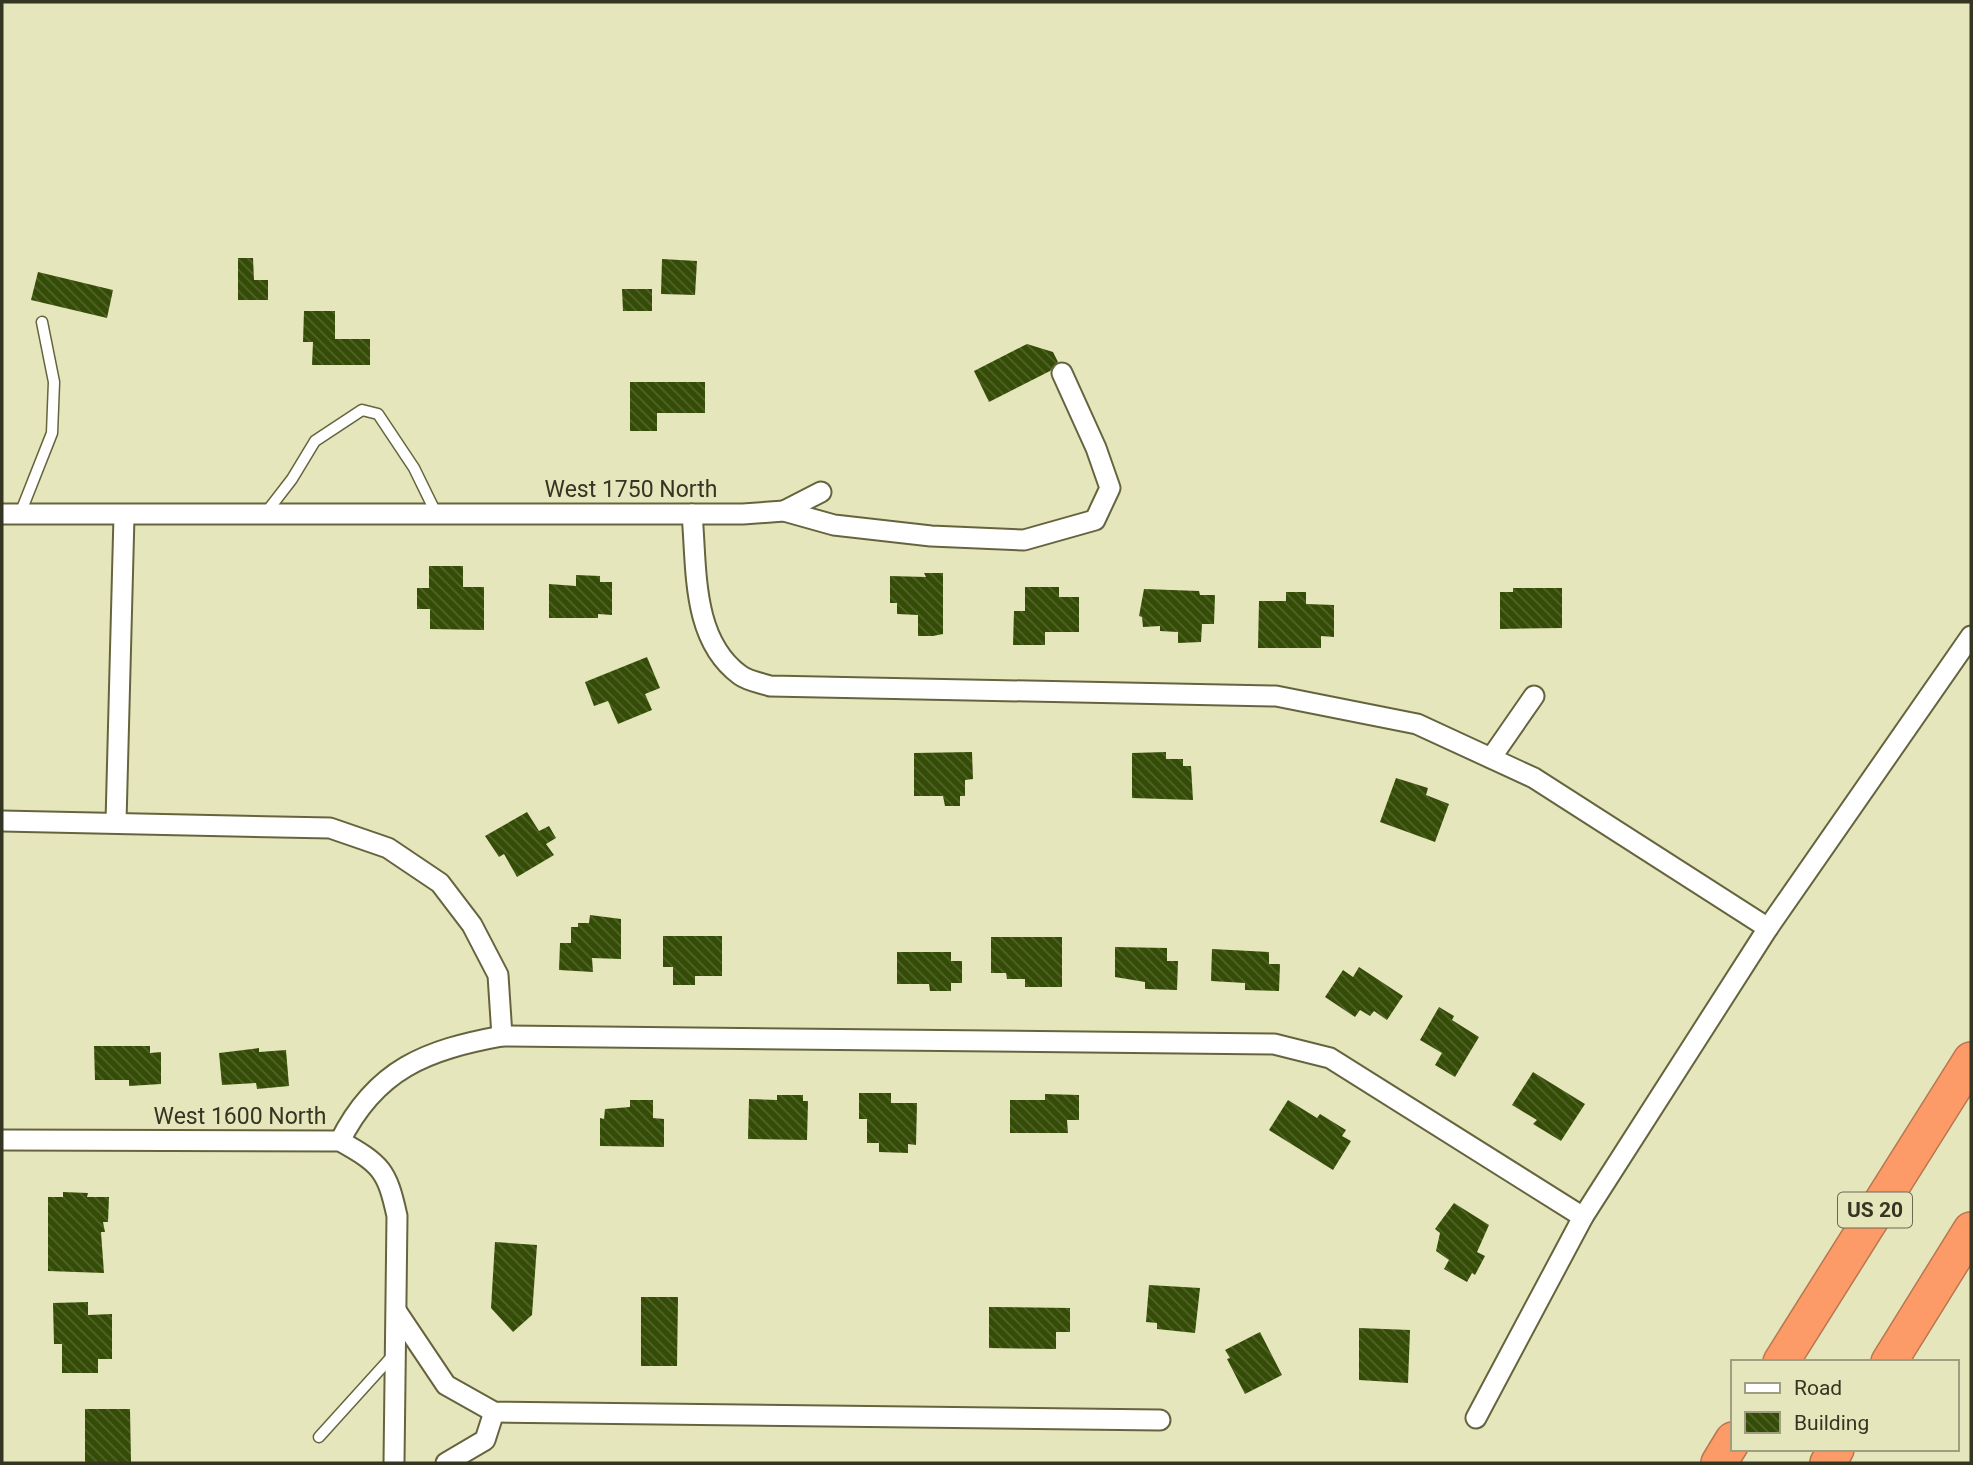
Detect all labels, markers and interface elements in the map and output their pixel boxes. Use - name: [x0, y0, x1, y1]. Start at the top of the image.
- street label: West 1750 North: [545, 476, 717, 503]
- street label: West 1600 North: [154, 1103, 326, 1130]
- road number: US 20: [1838, 1192, 1912, 1228]
- legend: [1731, 1360, 1959, 1451]
- text: Road: [1794, 1376, 1842, 1400]
- text: Building: [1794, 1411, 1869, 1435]

